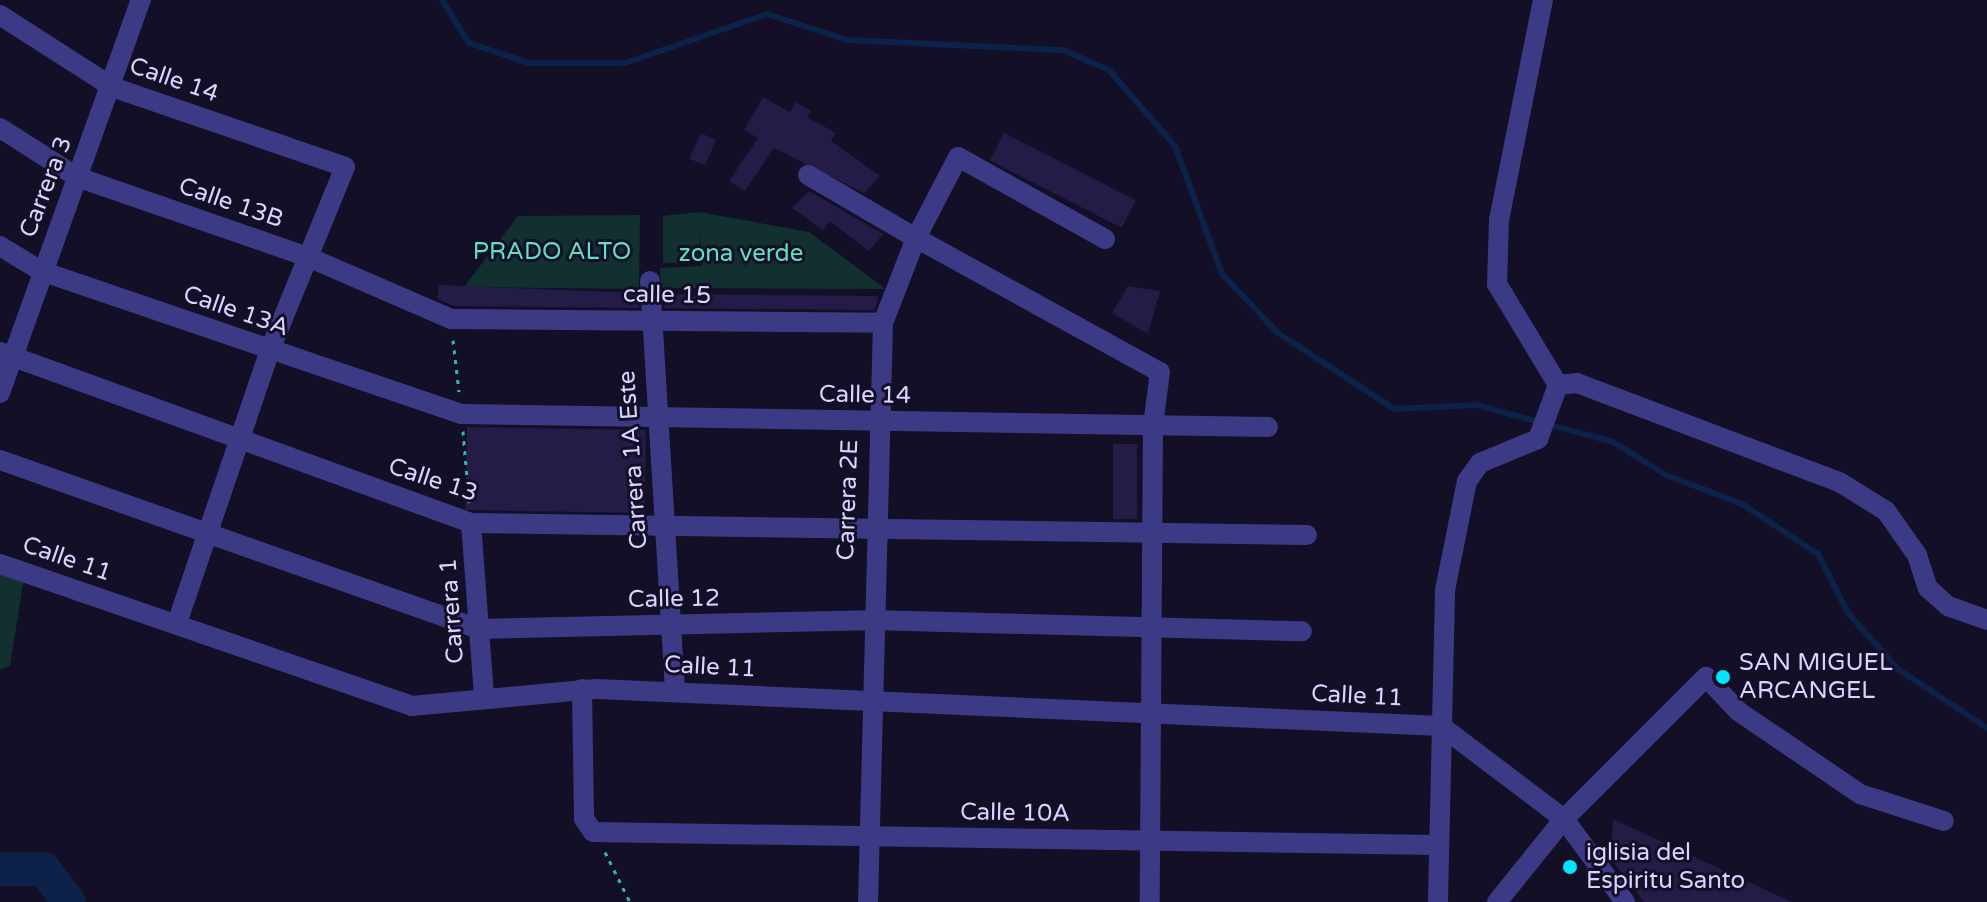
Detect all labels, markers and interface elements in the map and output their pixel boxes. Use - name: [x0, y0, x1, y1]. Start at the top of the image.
- street label: Calle 14: [126, 51, 222, 109]
- street label: Carrera 3: [14, 132, 78, 242]
- street label: Calle 13B: [175, 172, 287, 234]
- park label: PRADO ALTO: [473, 238, 631, 266]
- park label: zona verde: [679, 240, 803, 268]
- street label: Calle 13A: [179, 279, 293, 343]
- street label: calle 15: [623, 280, 711, 310]
- street label: Carrera 1A Este: [612, 370, 654, 550]
- street label: Calle 14: [819, 380, 911, 410]
- street label: Carrera 2E: [831, 439, 865, 561]
- street label: Calle 13: [385, 452, 481, 508]
- street label: Calle 11: [19, 530, 115, 588]
- street label: Carrera 1: [434, 557, 470, 665]
- street label: Calle 12: [628, 584, 720, 614]
- place label: SAN MIGUEL ARCANGEL: [1739, 649, 1893, 705]
- street label: Calle 11: [663, 650, 757, 684]
- marker: SAN MIGUEL ARCANGEL: [1714, 668, 1732, 686]
- street label: Calle 11: [1310, 679, 1404, 713]
- street label: Calle 10A: [960, 798, 1070, 828]
- place label: iglisia del Espiritu Santo: [1586, 839, 1745, 895]
- marker: iglisia del Espiritu Santo: [1561, 858, 1579, 876]

